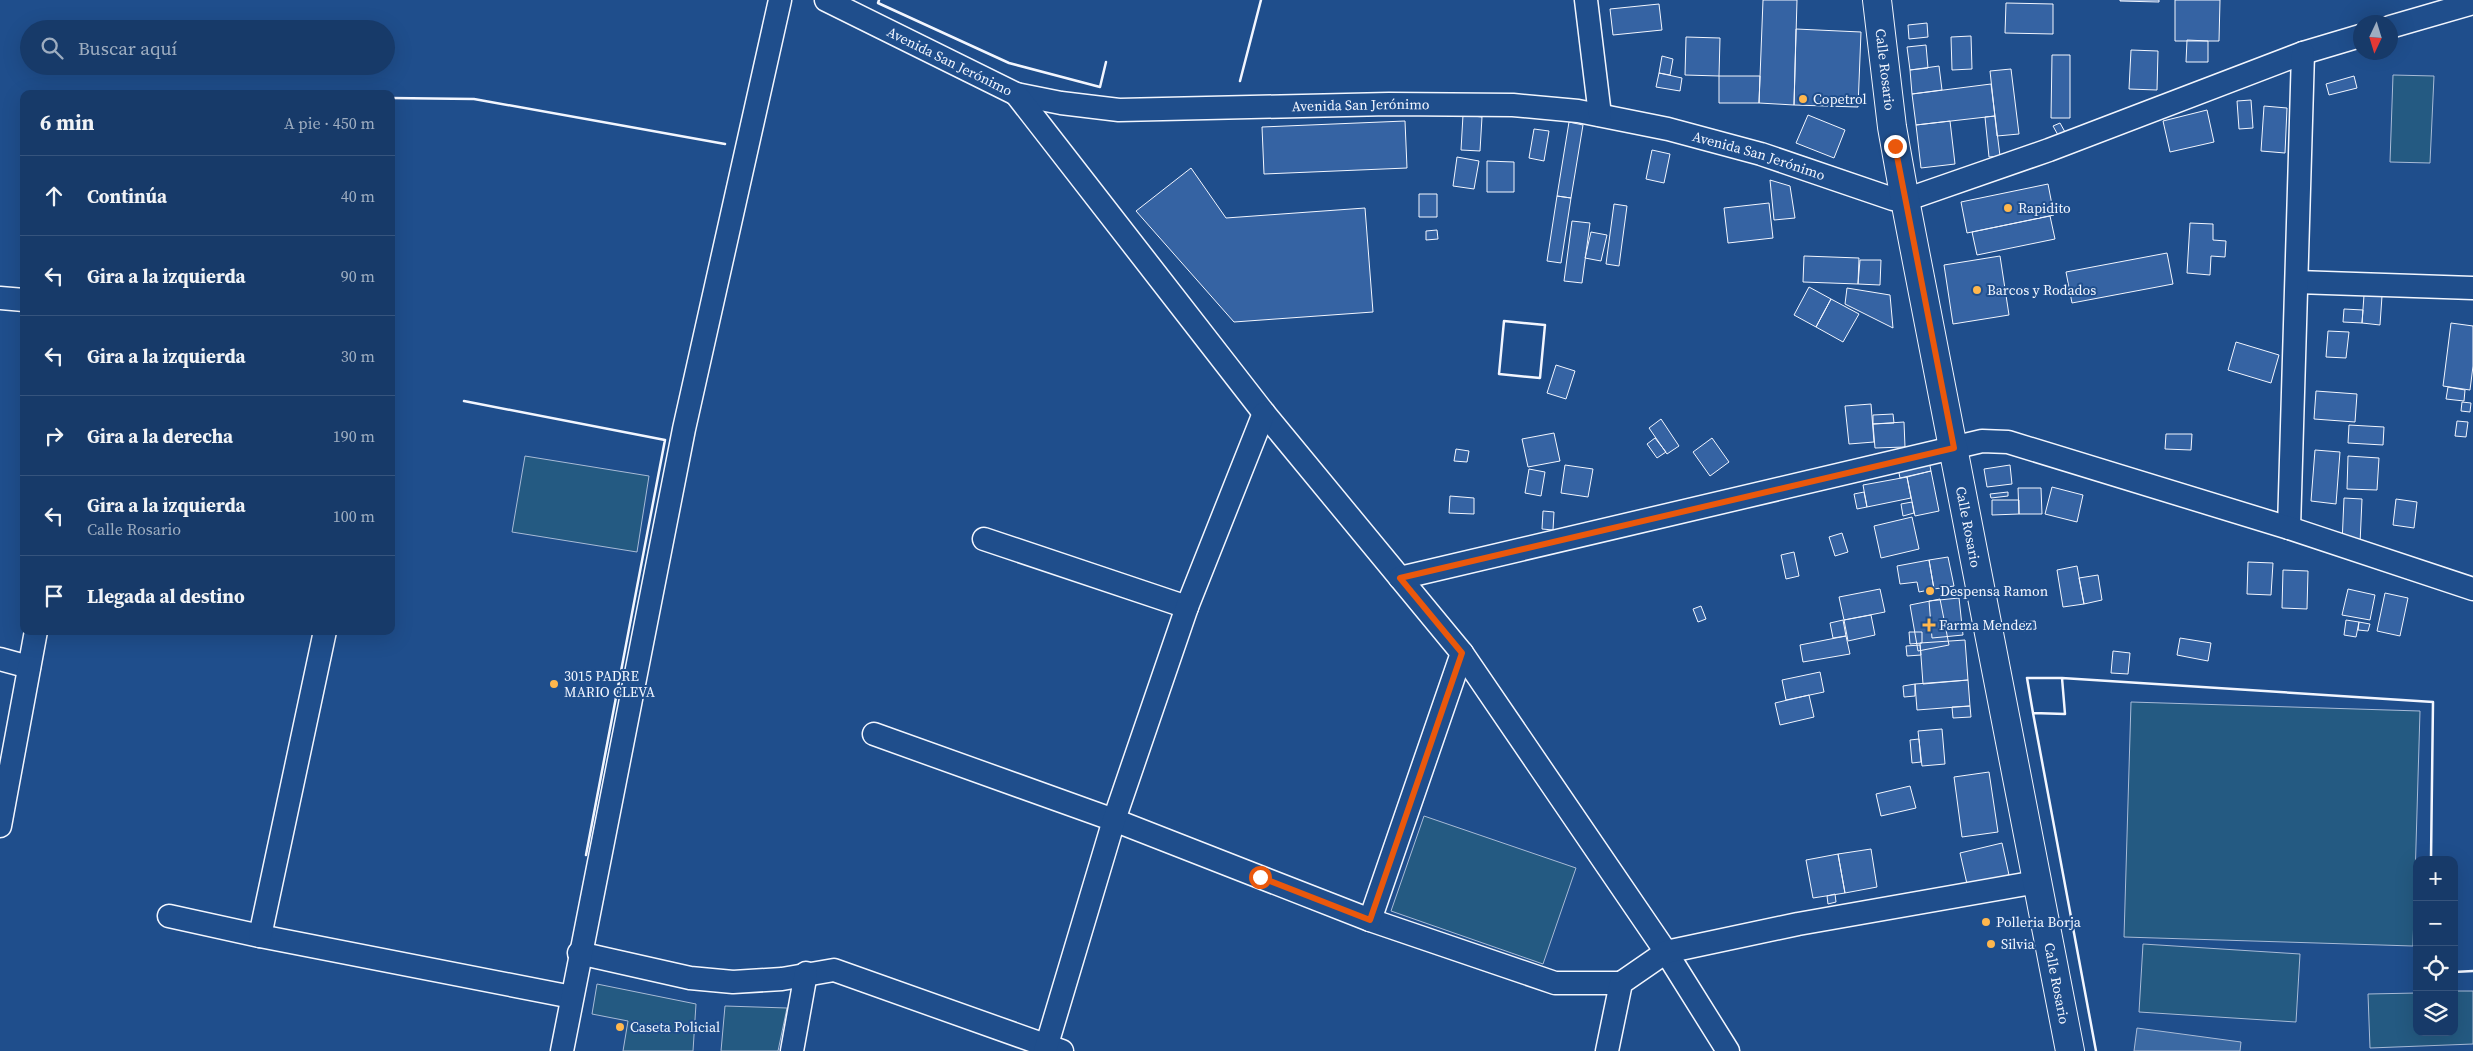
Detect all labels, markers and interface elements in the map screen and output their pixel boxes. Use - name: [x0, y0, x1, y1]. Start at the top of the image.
- north arrow: [2353, 15, 2398, 60]
- search box: [20, 20, 395, 75]
- street label: Avenida San Jerónimo: [883, 22, 1016, 101]
- street label: Calle Rosario: [1870, 27, 1900, 112]
- icon: search: [38, 34, 66, 62]
- text: Buscar aquí: [78, 35, 177, 61]
- place label: Copetrol: [1813, 89, 1867, 109]
- marker: Copetrol: [1797, 93, 1809, 105]
- street label: Avenida San Jerónimo: [1292, 94, 1430, 116]
- text: 6 min: [40, 108, 95, 137]
- text: A pie · 450 m: [284, 112, 375, 134]
- street label: Avenida San Jerónimo: [1690, 126, 1828, 185]
- route end: [1884, 135, 1907, 158]
- icon: ahead: [40, 182, 68, 210]
- text: Continúa: [87, 183, 167, 209]
- text: 40 m: [341, 185, 375, 207]
- place label: Rapidito: [2018, 198, 2071, 218]
- marker: Rapidito: [2002, 202, 2014, 214]
- icon: left: [40, 262, 68, 290]
- text: Gira a la izquierda: [87, 263, 246, 289]
- text: 90 m: [341, 265, 375, 287]
- place label: Barcos y Rodados: [1987, 280, 2096, 300]
- marker: Barcos y Rodados: [1971, 284, 1983, 296]
- icon: left: [40, 342, 68, 370]
- text: Gira a la izquierda: [87, 343, 246, 369]
- text: 30 m: [341, 345, 375, 367]
- icon: right: [40, 422, 68, 450]
- text: Gira a la derecha: [87, 423, 233, 449]
- text: 190 m: [333, 425, 375, 447]
- street label: Calle Rosario: [1951, 485, 1986, 570]
- text: Gira a la izquierda: [87, 492, 246, 518]
- icon: left: [40, 502, 68, 530]
- text: 100 m: [333, 505, 375, 527]
- text: Calle Rosario: [87, 518, 181, 540]
- place label: Despensa Ramon: [1940, 581, 2049, 601]
- icon: arrive: [40, 582, 68, 610]
- text: Llegada al destino: [87, 583, 245, 609]
- marker: Despensa Ramon: [1924, 585, 1936, 597]
- place label: Farma Mendez: [1939, 615, 2033, 635]
- marker: Farma Mendez: [1923, 619, 1935, 631]
- place label: 3015 PADRE MARIO CLEVA: [564, 666, 656, 702]
- marker: 3015 PADRE MARIO CLEVA: [548, 678, 560, 690]
- map controls: [2413, 856, 2458, 1036]
- button: +: [2413, 856, 2458, 901]
- route start: [1249, 866, 1272, 889]
- button: −: [2413, 901, 2458, 946]
- place label: Polleria Borja: [1996, 912, 2082, 932]
- marker: Polleria Borja: [1980, 916, 1992, 928]
- place label: Silvia: [2001, 934, 2036, 954]
- marker: Silvia: [1985, 938, 1997, 950]
- street label: Calle Rosario: [2039, 941, 2075, 1026]
- button: locate: [2413, 946, 2458, 991]
- button: layers: [2413, 991, 2458, 1036]
- place label: Caseta Policial: [630, 1017, 720, 1037]
- marker: Caseta Policial: [614, 1021, 626, 1033]

